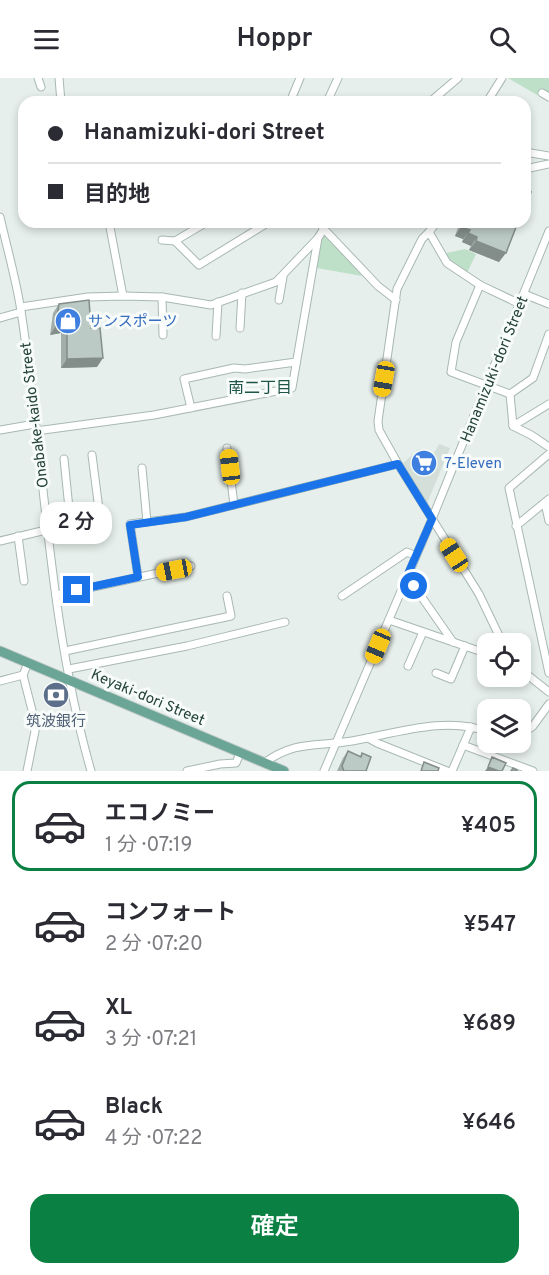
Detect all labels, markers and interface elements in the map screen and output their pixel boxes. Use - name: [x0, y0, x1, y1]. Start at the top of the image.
- text: Hoppr: [237, 22, 312, 56]
- icon: menu: [30, 23, 63, 56]
- icon: search: [486, 23, 519, 56]
- text: Hanamizuki-dori Street: [84, 120, 325, 147]
- text: 目的地: [84, 182, 150, 209]
- street label: Hanamizuki-dori Street: [457, 294, 533, 446]
- shop icon: サンスポーツ: [53, 306, 83, 336]
- place label: サンスポーツ: [88, 313, 177, 332]
- street label: Onabake-kaido Street: [17, 341, 54, 489]
- car: [372, 360, 396, 398]
- district label: 南二丁目: [228, 379, 292, 399]
- car: [219, 448, 241, 486]
- supermarket icon: 7-Eleven: [409, 448, 439, 478]
- place label: 7-Eleven: [444, 455, 502, 474]
- callout: 2 分: [41, 503, 113, 545]
- text: 2 分: [57, 510, 95, 536]
- car: [437, 535, 471, 575]
- car: [155, 558, 193, 582]
- route start: [400, 572, 427, 599]
- route end: [63, 576, 90, 603]
- car: [363, 626, 393, 666]
- map controls: [477, 633, 531, 753]
- button: locate: [477, 633, 531, 687]
- street label: Keyaki-dori Street: [88, 666, 207, 731]
- bank icon: 筑波銀行: [41, 680, 71, 710]
- button: layers: [477, 699, 531, 753]
- place label: 筑波銀行: [26, 713, 86, 732]
- icon: car: [33, 799, 87, 853]
- text: エコノミー: [105, 801, 215, 828]
- text: ¥405: [461, 813, 516, 840]
- text: 1 分 · 07:19: [105, 833, 192, 859]
- icon: car: [33, 898, 87, 952]
- text: コンフォート: [105, 900, 236, 927]
- text: ¥547: [463, 912, 516, 939]
- text: 2 分 · 07:20: [105, 932, 203, 958]
- text: XL: [105, 995, 132, 1022]
- icon: car: [33, 997, 87, 1051]
- text: ¥689: [463, 1011, 516, 1038]
- text: 3 分 · 07:21: [105, 1027, 197, 1053]
- text: Black: [105, 1094, 163, 1121]
- icon: car: [33, 1096, 87, 1150]
- text: ¥646: [462, 1110, 516, 1137]
- text: 4 分 · 07:22: [105, 1126, 202, 1152]
- button: 確定: [30, 1194, 519, 1263]

